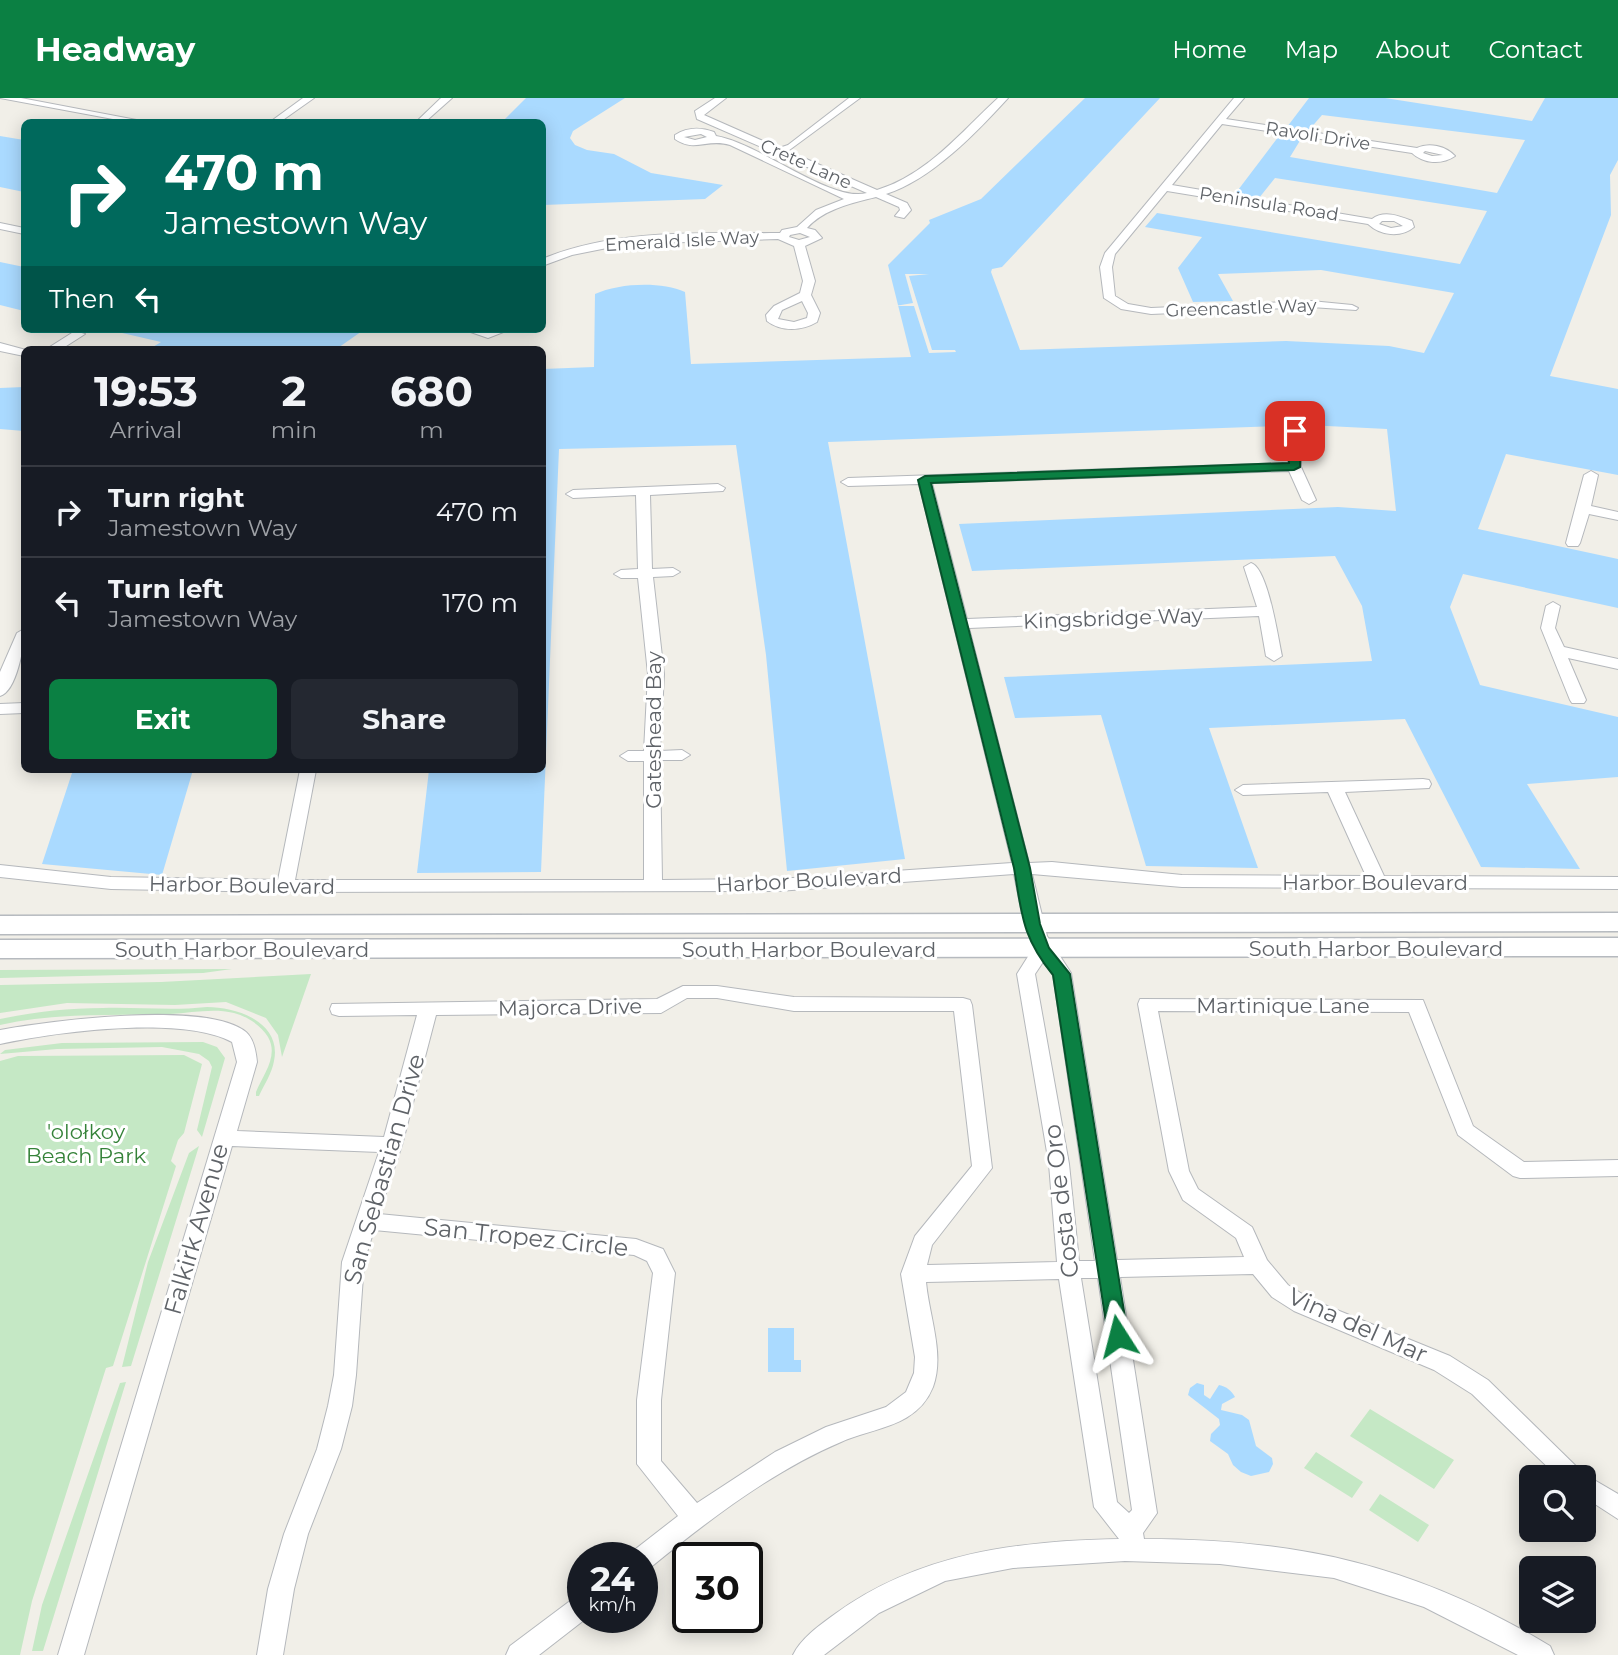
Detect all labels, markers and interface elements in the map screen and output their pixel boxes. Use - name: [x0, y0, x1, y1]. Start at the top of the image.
- text: Headway: [35, 29, 195, 69]
- text: Home: [1172, 35, 1247, 64]
- text: Map: [1285, 35, 1338, 64]
- text: About: [1376, 35, 1450, 64]
- text: Contact: [1488, 35, 1583, 64]
- street label: Ravoli Drive: [1264, 117, 1372, 155]
- street label: Crete Lane: [757, 134, 855, 194]
- text: 470 m: [164, 143, 324, 202]
- icon: right: [49, 147, 140, 238]
- street label: Peninsula Road: [1198, 182, 1340, 226]
- text: Jamestown Way: [164, 203, 427, 242]
- street label: Emerald Isle Way: [604, 226, 760, 256]
- icon: left: [129, 280, 167, 318]
- text: Then: [49, 283, 115, 315]
- street label: Greencastle Way: [1165, 294, 1317, 322]
- text: 19:53: [94, 365, 198, 417]
- text: 2: [282, 365, 306, 417]
- text: 680: [390, 365, 473, 417]
- pin: [1265, 401, 1325, 461]
- icon: arrive: [1276, 412, 1314, 450]
- text: Arrival: [110, 416, 182, 444]
- text: min: [271, 416, 317, 444]
- text: m: [419, 416, 444, 444]
- text: Turn right: [108, 482, 244, 514]
- icon: right: [49, 493, 87, 531]
- text: 470 m: [436, 496, 518, 528]
- text: Jamestown Way: [108, 514, 297, 542]
- text: Turn left: [108, 573, 224, 605]
- icon: left: [49, 584, 87, 622]
- text: 170 m: [442, 587, 518, 619]
- street label: Kingsbridge Way: [1023, 602, 1204, 634]
- text: Jamestown Way: [108, 605, 297, 633]
- street label: Gateshead Bay: [641, 651, 666, 809]
- button: Exit: [49, 679, 277, 759]
- button: Share: [291, 679, 518, 759]
- street label: Harbor Boulevard: [715, 863, 903, 897]
- street label: Harbor Boulevard: [1282, 870, 1468, 895]
- street label: Harbor Boulevard: [149, 871, 335, 899]
- street label: South Harbor Boulevard: [1249, 936, 1503, 961]
- street label: South Harbor Boulevard: [115, 937, 369, 962]
- street label: South Harbor Boulevard: [682, 937, 936, 962]
- street label: Majorca Drive: [498, 993, 642, 1021]
- street label: Martinique Lane: [1196, 993, 1370, 1018]
- street label: San Sebastian Drive: [337, 1050, 431, 1288]
- park label: 'olołkoy Beach Park: [26, 1119, 146, 1168]
- street label: Costa de Oro: [1037, 1123, 1085, 1279]
- street label: Falkirk Avenue: [158, 1140, 234, 1318]
- street label: San Tropez Circle: [422, 1212, 630, 1262]
- street label: Vina del Mar: [1284, 1281, 1432, 1369]
- position arrow: [1081, 1299, 1155, 1373]
- map controls: [1519, 1465, 1596, 1633]
- button: search: [1519, 1465, 1596, 1542]
- speed limit sign: 30: [672, 1542, 763, 1633]
- button: layers: [1519, 1556, 1596, 1633]
- text: 24: [590, 1557, 635, 1600]
- text: km/h: [588, 1594, 637, 1616]

